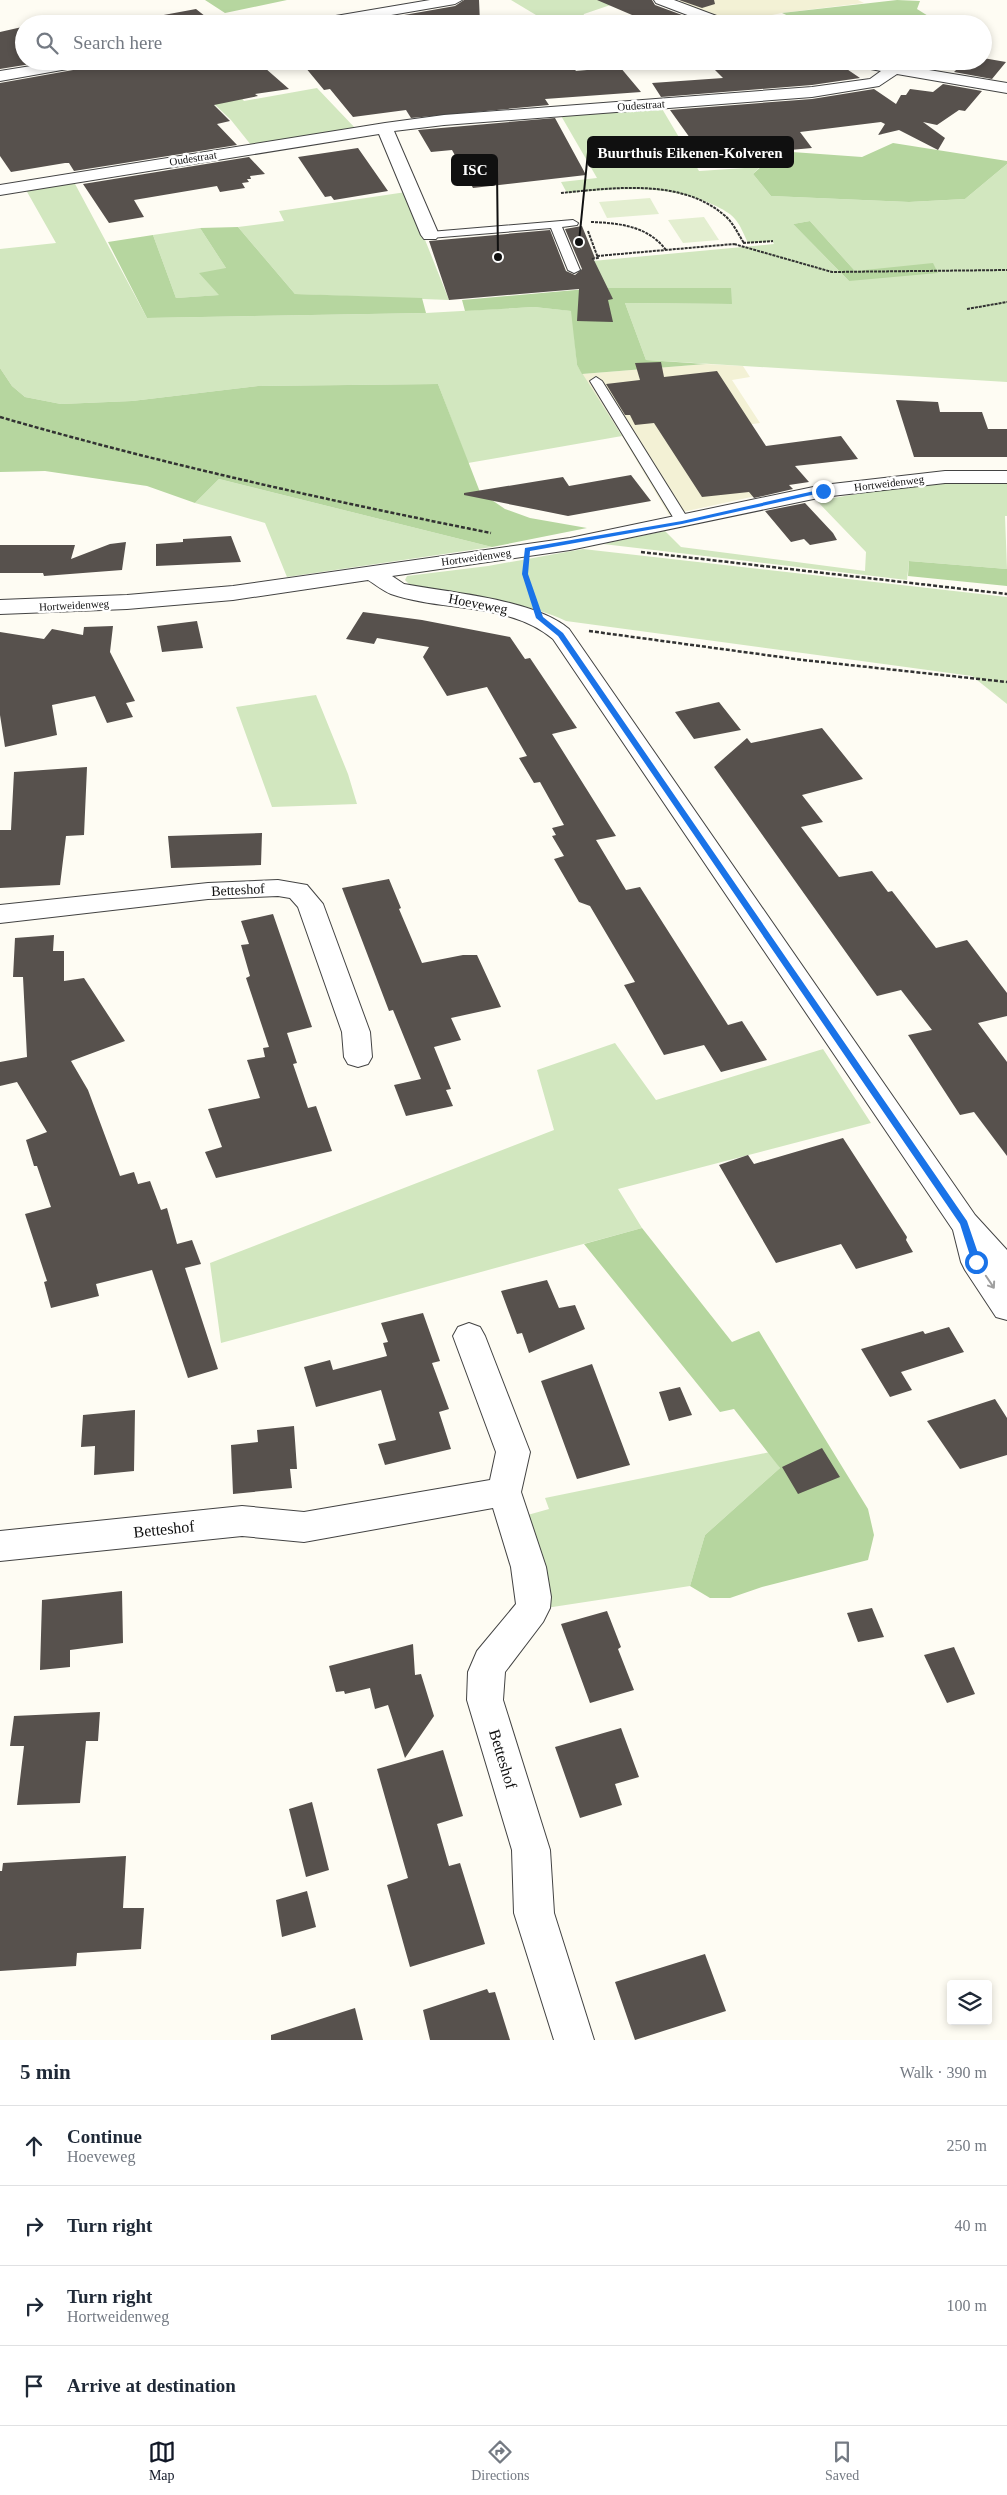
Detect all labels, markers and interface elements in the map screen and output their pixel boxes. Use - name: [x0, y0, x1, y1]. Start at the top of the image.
- search box: [15, 15, 992, 70]
- icon: search: [33, 29, 61, 57]
- text: Search here: [73, 32, 162, 53]
- street label: Oudestraat: [617, 97, 665, 113]
- callout: Buurthuis Eikenen-Kolveren: [588, 137, 793, 167]
- text: Buurthuis Eikenen-Kolveren: [597, 145, 783, 161]
- street label: Oudestraat: [169, 148, 217, 168]
- callout: ISC: [452, 155, 497, 185]
- text: ISC: [462, 162, 488, 178]
- street label: Hortweidenweg: [853, 473, 925, 493]
- route end: [812, 480, 835, 503]
- street label: Hortweidenweg: [440, 546, 512, 568]
- street label: Hoeveweg: [447, 591, 509, 617]
- street label: Hortweidenweg: [39, 597, 110, 613]
- street label: Betteshof: [211, 881, 266, 899]
- route start: [965, 1251, 988, 1274]
- one-way arrow: [985, 1275, 995, 1289]
- street label: Betteshof: [133, 1517, 196, 1541]
- street label: Betteshof: [486, 1727, 520, 1791]
- map controls: [947, 1980, 992, 2025]
- button: layers: [947, 1980, 992, 2025]
- text: 5 min: [20, 2060, 71, 2084]
- text: Walk · 390 m: [900, 2064, 987, 2081]
- text: Continue: [67, 2126, 142, 2147]
- icon: ahead: [20, 2132, 48, 2160]
- text: 250 m: [947, 2137, 987, 2154]
- text: Hoeveweg: [67, 2148, 135, 2165]
- icon: right: [20, 2212, 48, 2240]
- text: Turn right: [67, 2215, 152, 2236]
- text: 40 m: [955, 2217, 987, 2234]
- text: Turn right: [67, 2286, 152, 2307]
- icon: right: [20, 2292, 48, 2320]
- text: 100 m: [947, 2297, 987, 2314]
- text: Hortweidenweg: [67, 2308, 169, 2325]
- icon: arrive: [20, 2372, 48, 2400]
- text: Arrive at destination: [67, 2375, 236, 2396]
- tab: Map: [148, 2438, 176, 2484]
- tab: Directions: [471, 2438, 530, 2484]
- tab: Saved: [825, 2438, 859, 2484]

